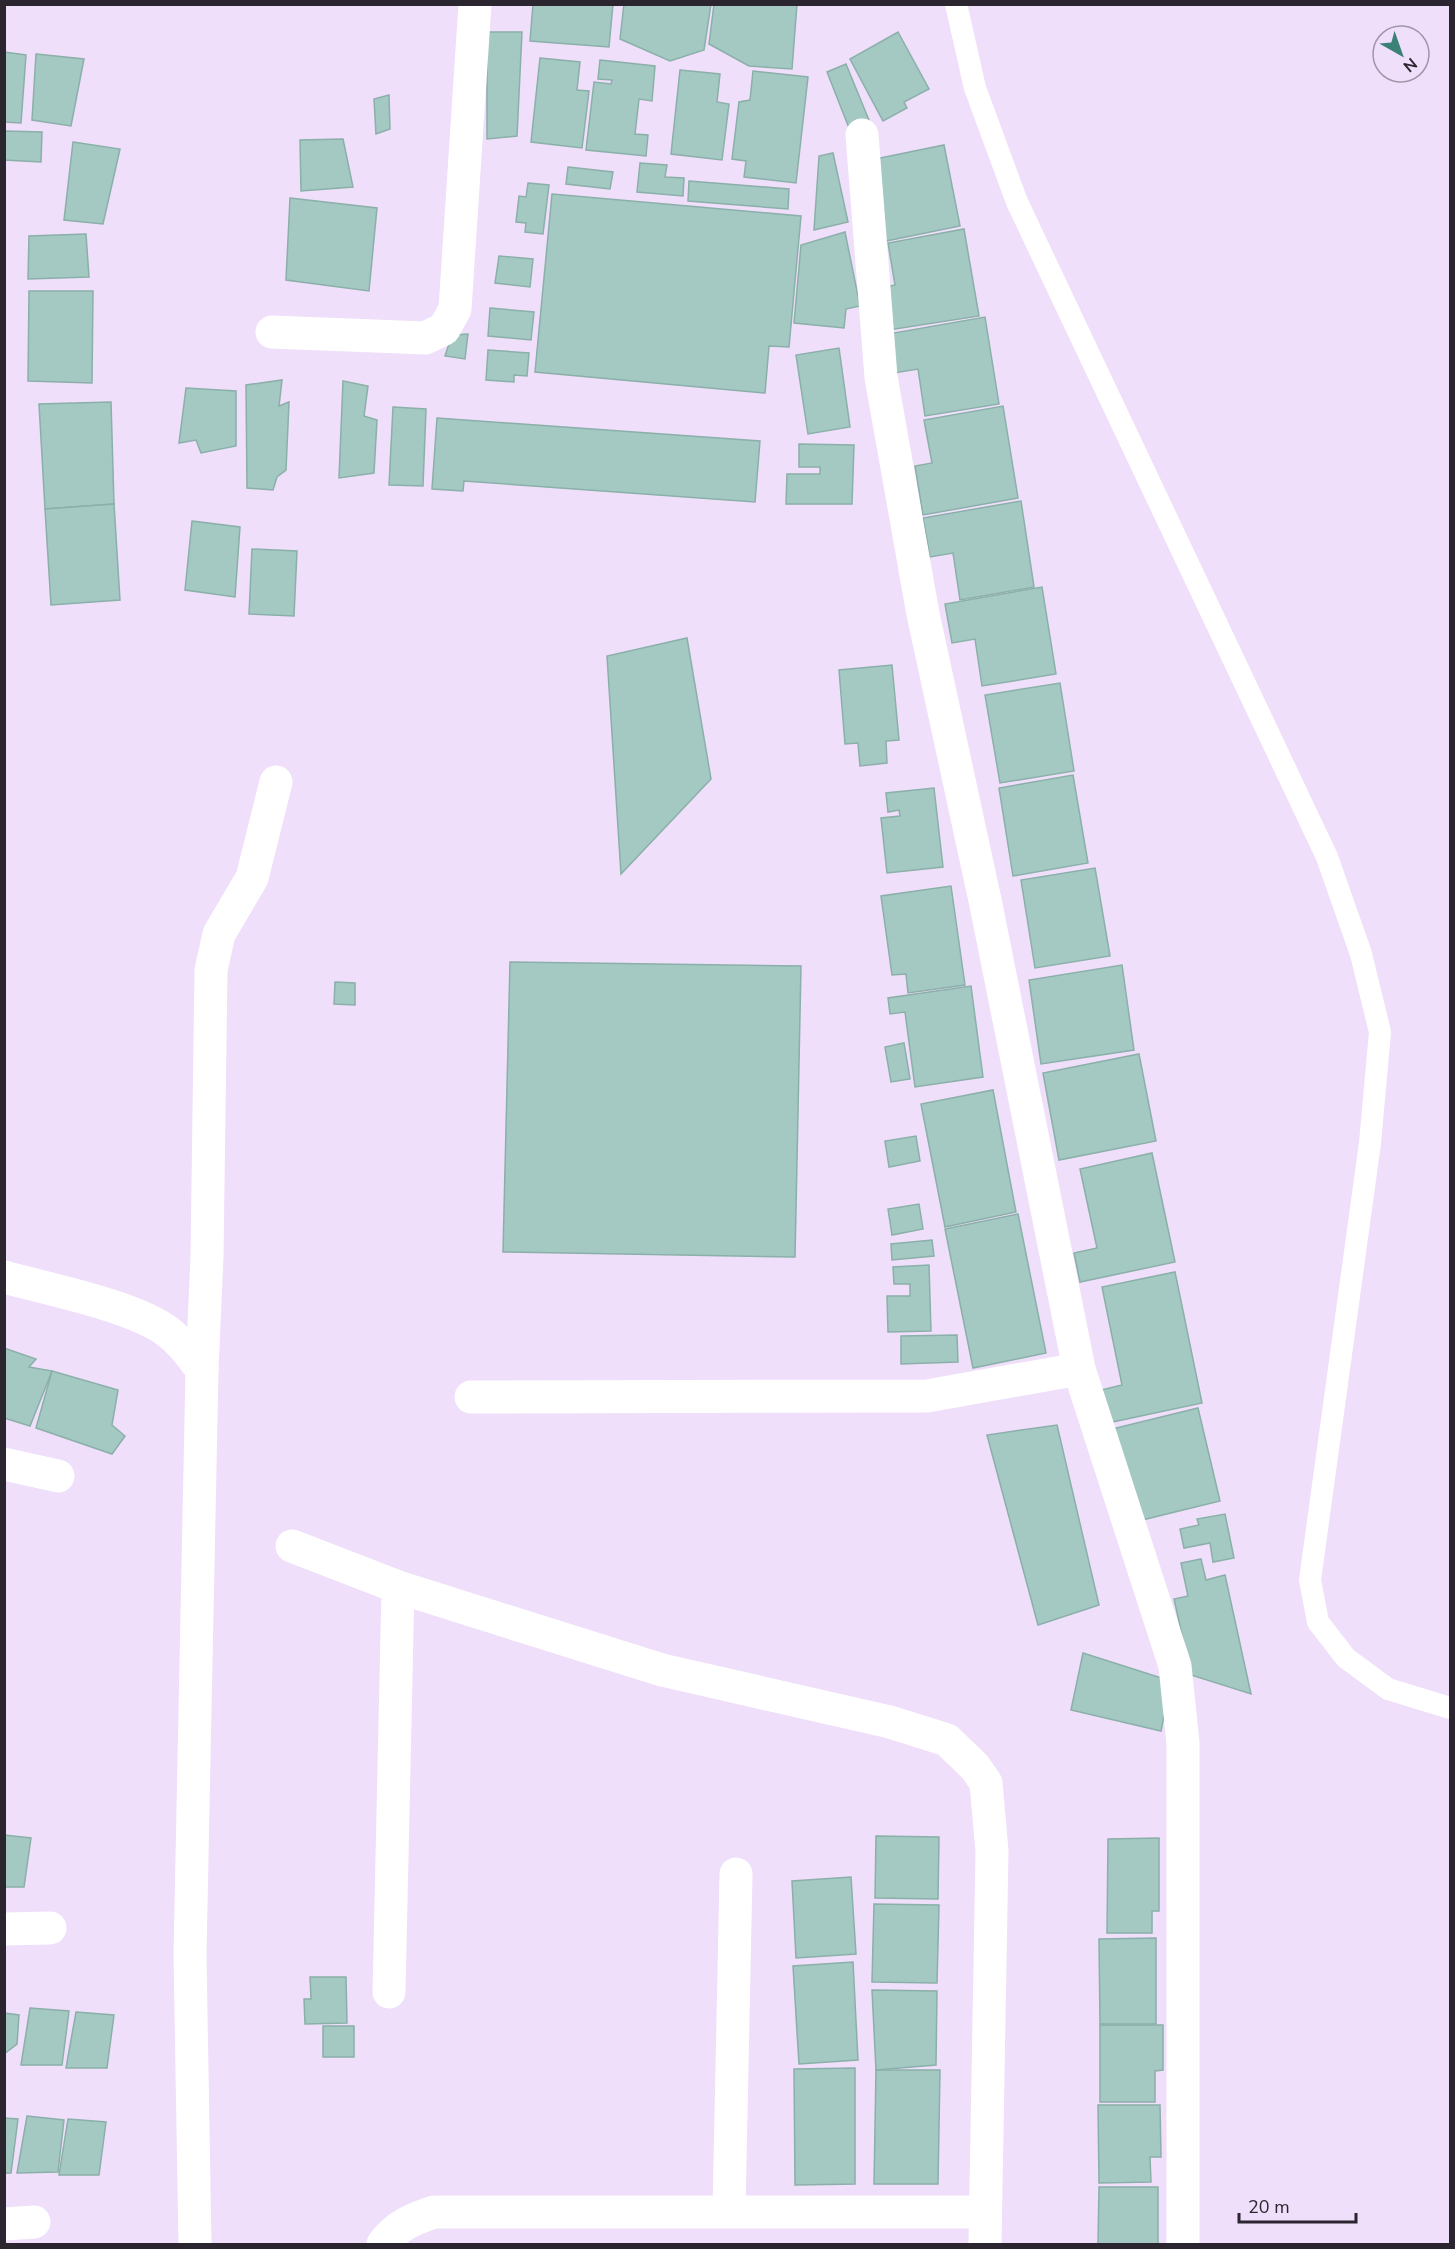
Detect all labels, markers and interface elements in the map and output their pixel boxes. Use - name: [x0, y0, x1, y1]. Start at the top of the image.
- north arrow: [1371, 24, 1431, 84]
- text: N: [1398, 52, 1422, 77]
- scale bar: [1239, 2186, 1356, 2224]
- text: 20 m: [1248, 2195, 1290, 2219]

